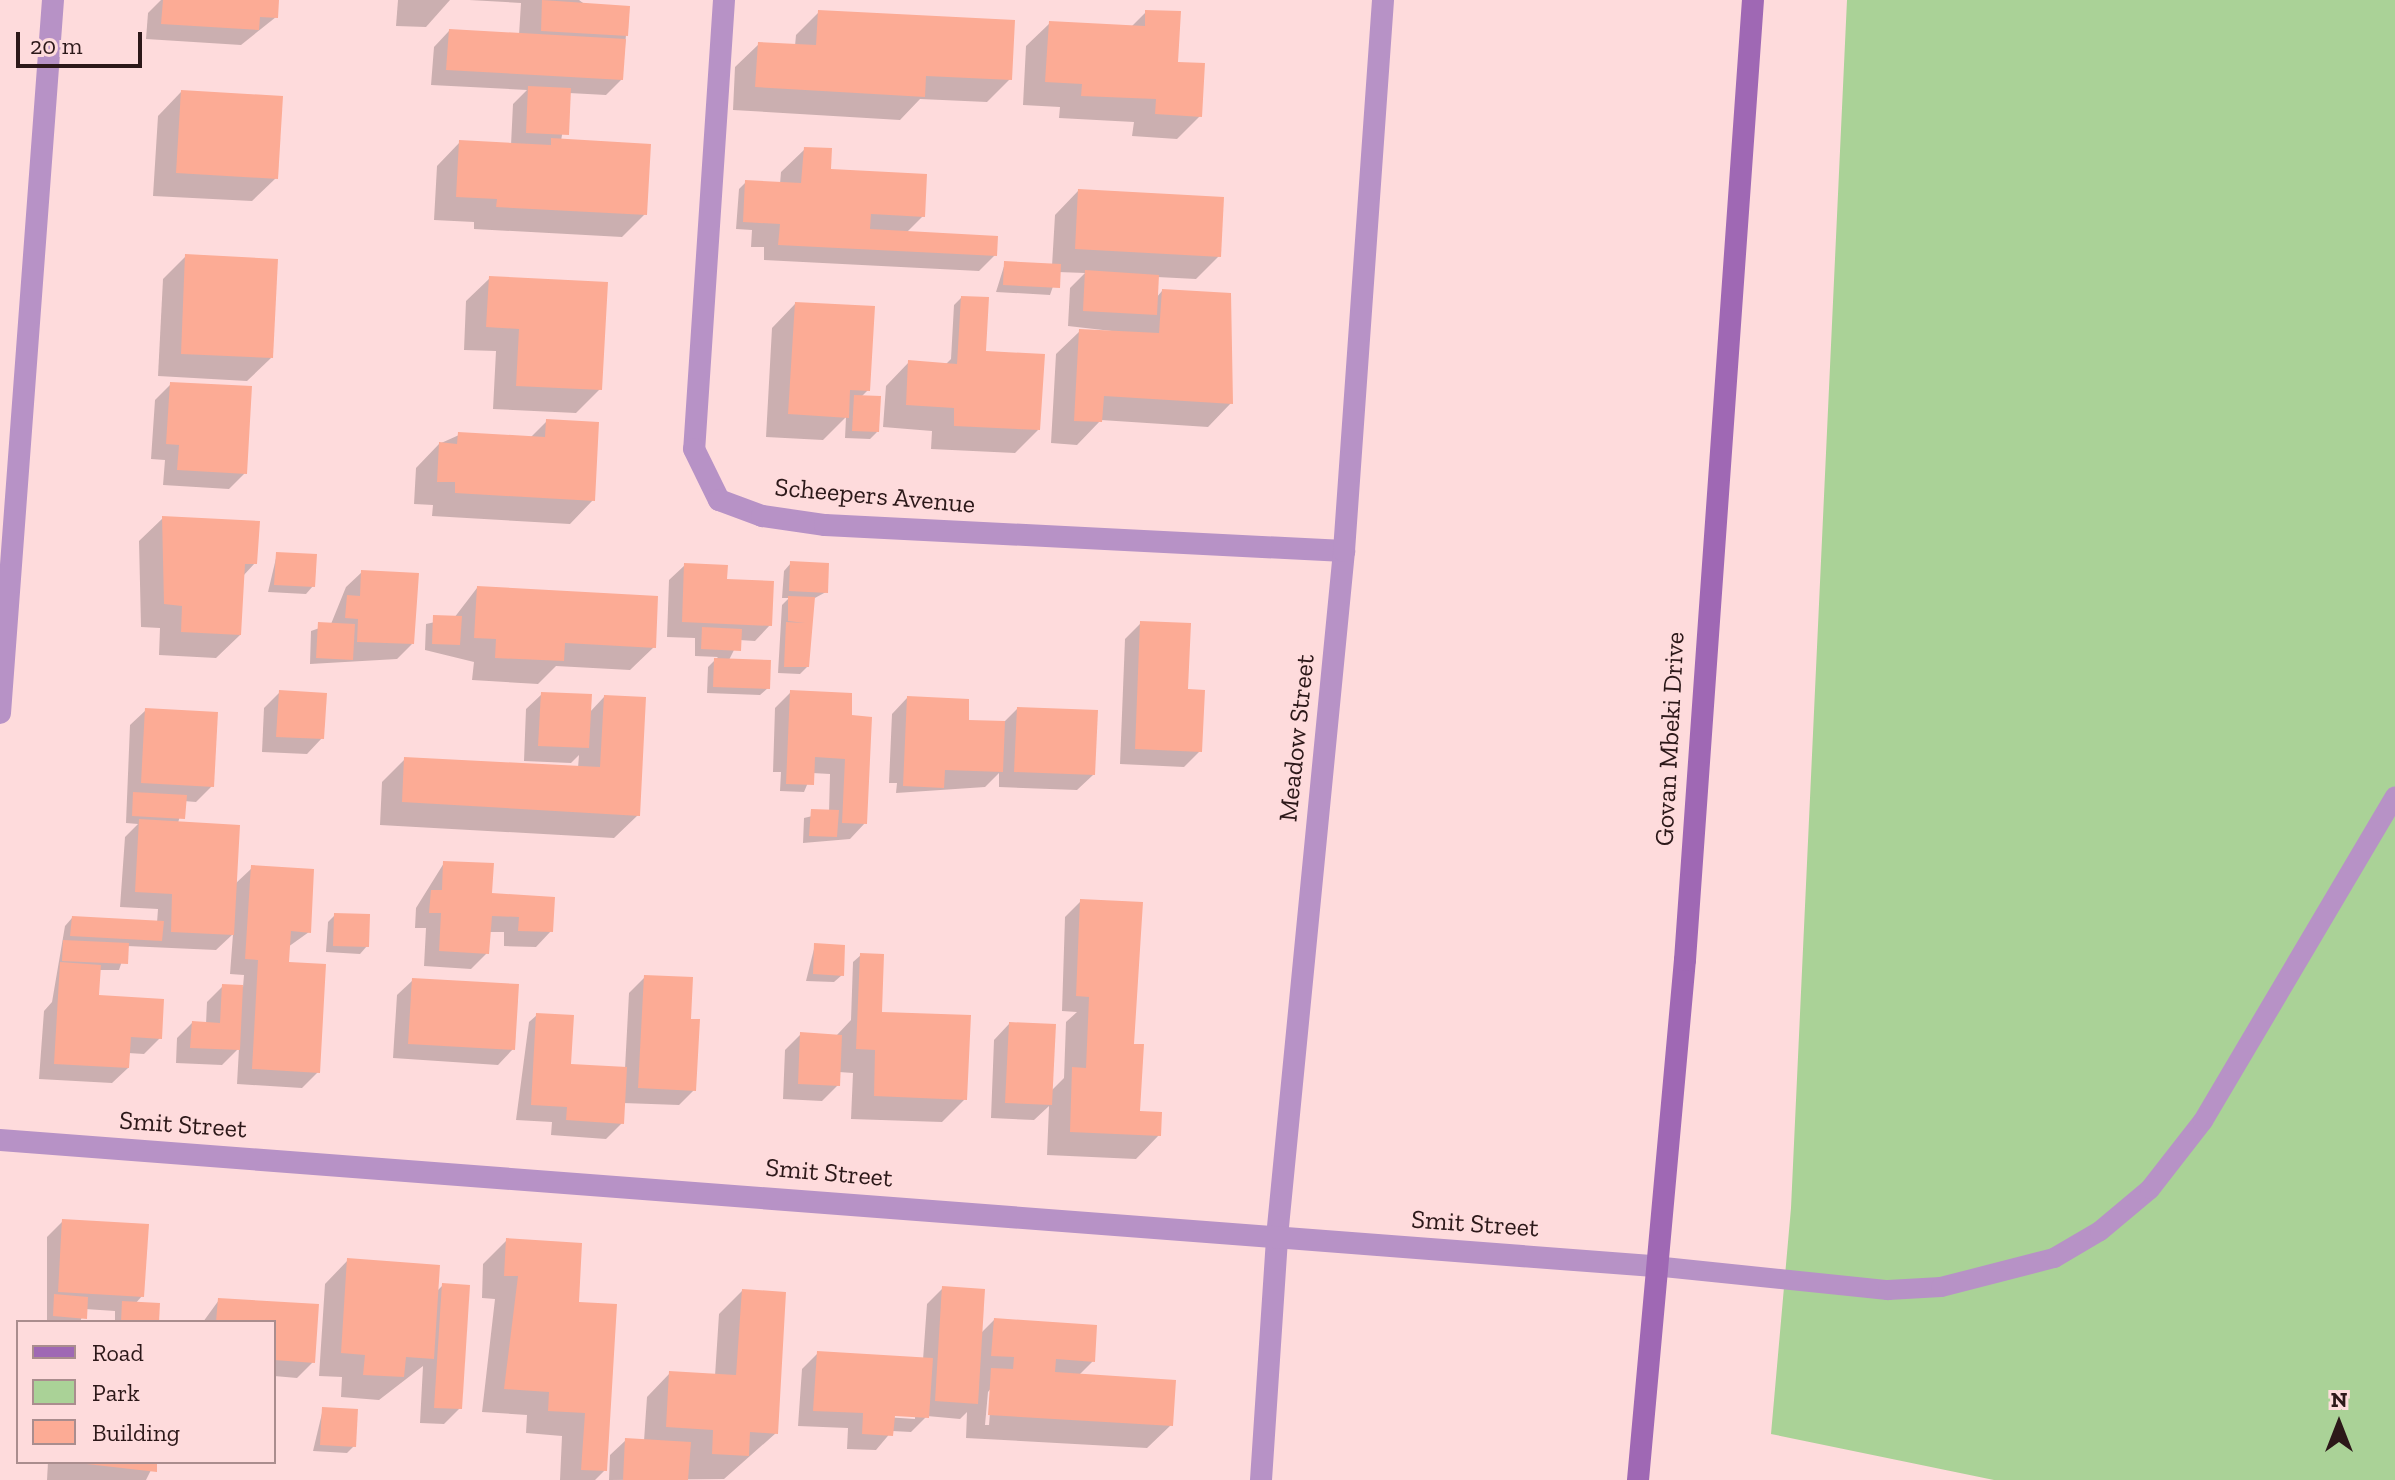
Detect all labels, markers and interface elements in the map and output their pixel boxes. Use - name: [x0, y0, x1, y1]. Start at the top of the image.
- scale bar: [20, 16, 146, 66]
- text: 20 m: [30, 31, 82, 60]
- street label: Scheepers Avenue: [773, 472, 977, 520]
- street label: Govan Mbeki Drive: [1649, 631, 1691, 847]
- street label: Meadow Street: [1273, 652, 1321, 824]
- street label: Smit Street: [118, 1105, 248, 1145]
- street label: Smit Street: [764, 1152, 894, 1194]
- street label: Smit Street: [1410, 1204, 1540, 1244]
- legend: [16, 1320, 276, 1464]
- text: Road: [92, 1338, 144, 1367]
- text: Park: [92, 1378, 140, 1407]
- north arrow: [2299, 1384, 2379, 1464]
- text: N: [2331, 1386, 2347, 1413]
- text: Building: [92, 1418, 180, 1447]

